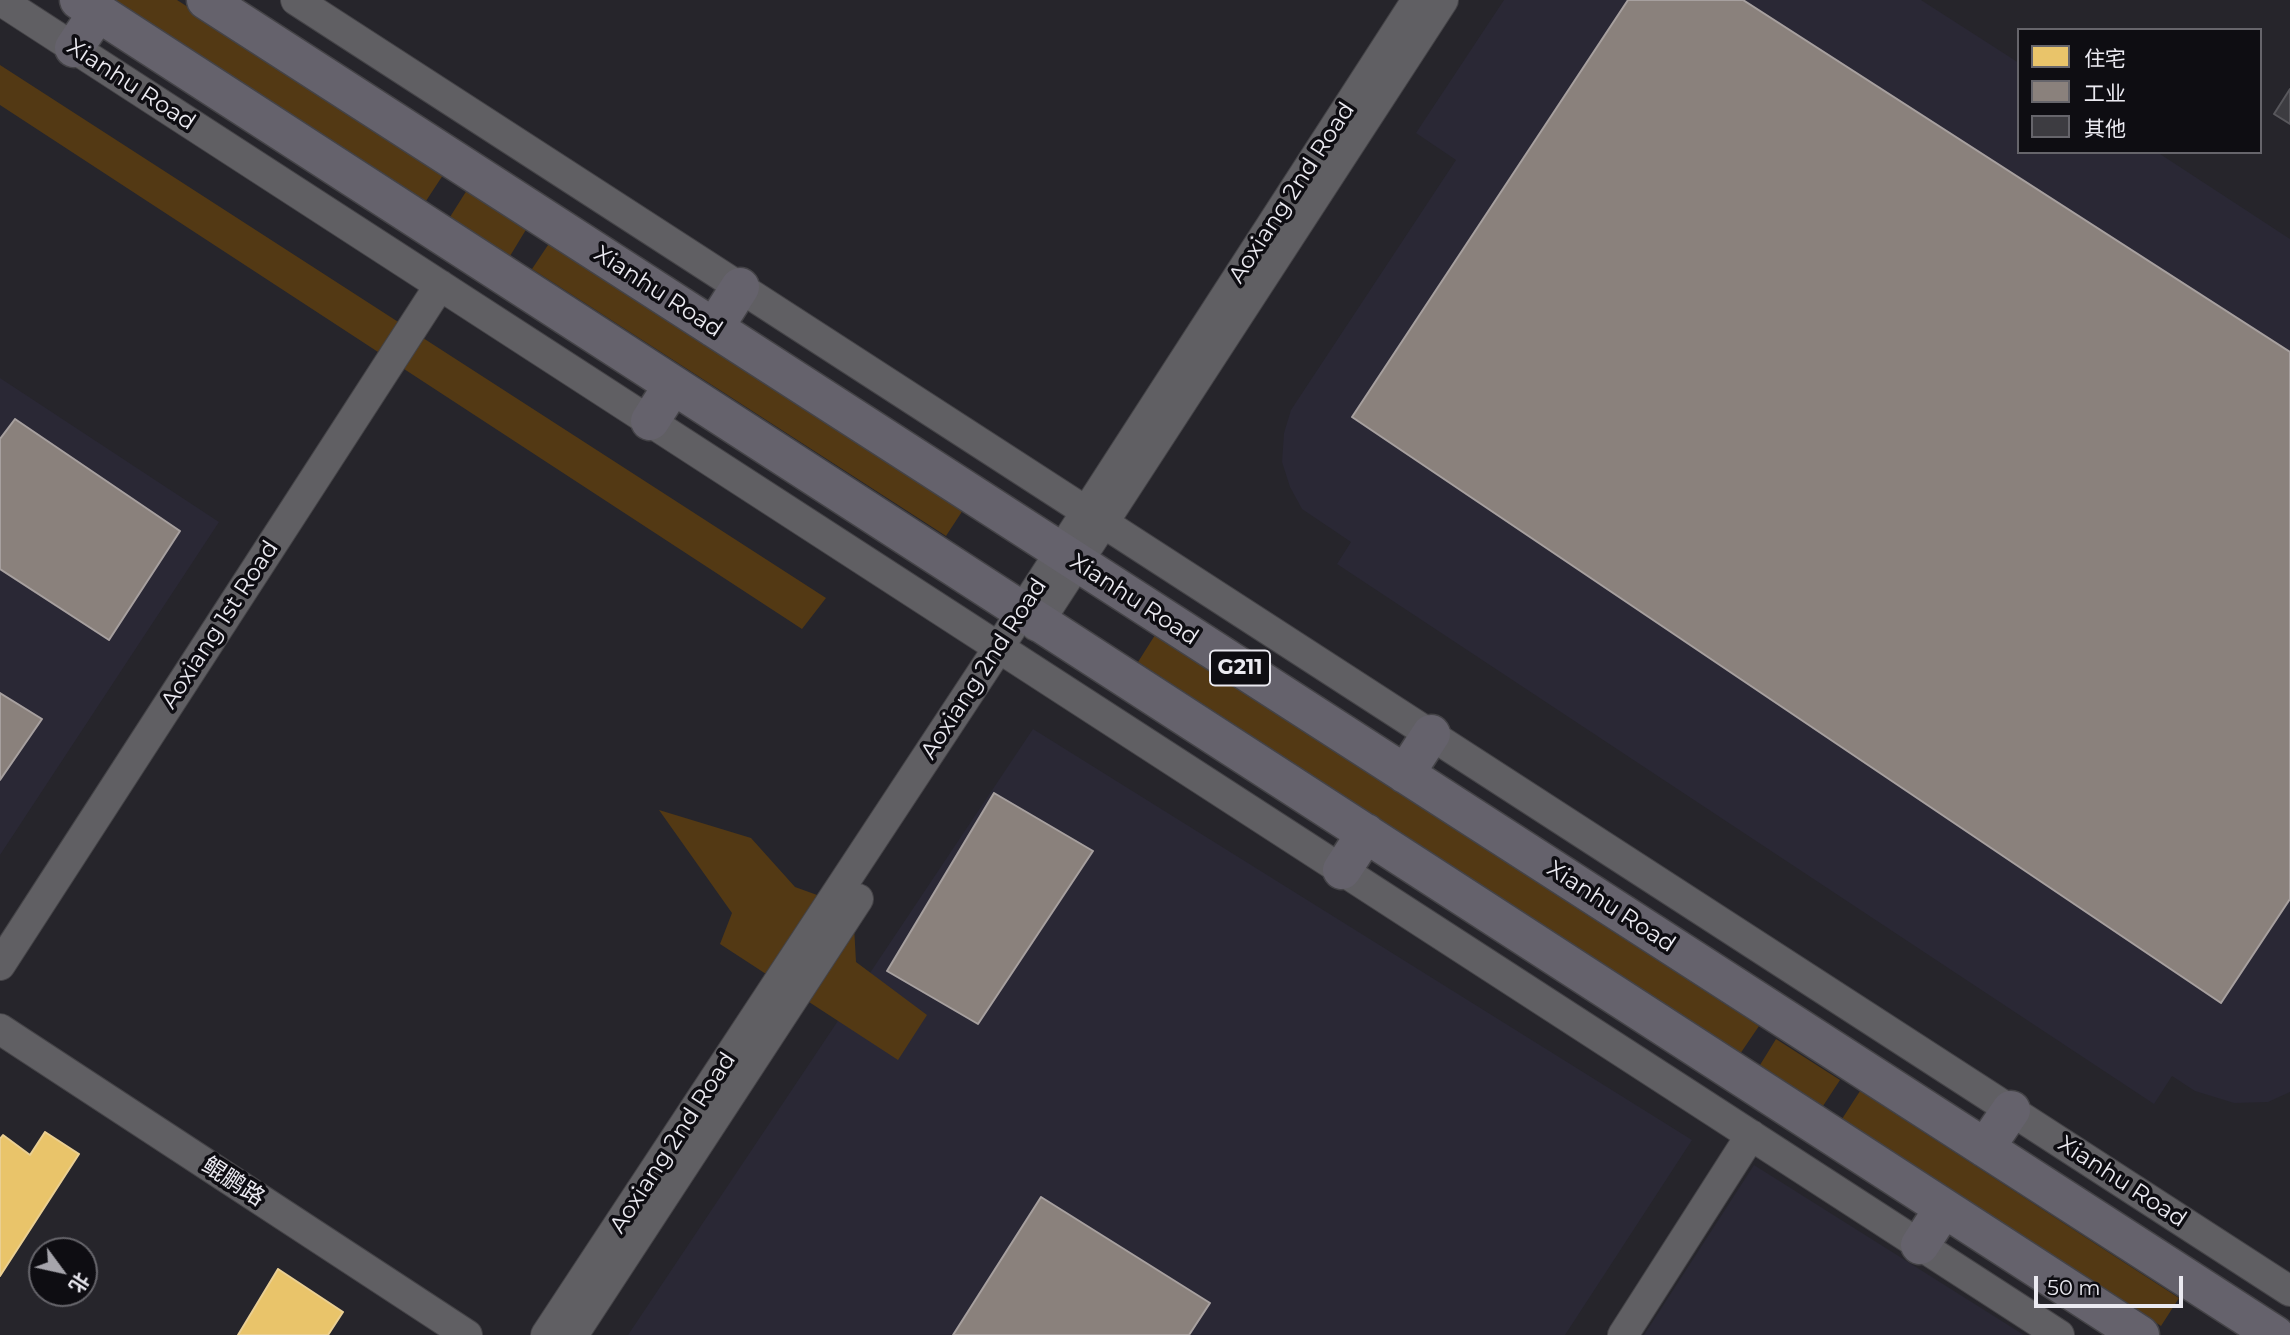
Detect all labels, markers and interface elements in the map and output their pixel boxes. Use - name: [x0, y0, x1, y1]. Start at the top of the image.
- legend: [2017, 28, 2262, 154]
- street label: Xianhu Road: [62, 33, 200, 137]
- text: 住宅: [2084, 46, 2126, 71]
- text: 工业: [2084, 81, 2126, 106]
- street label: Aoxiang 2nd Road: [1223, 97, 1361, 289]
- text: 其他: [2084, 116, 2126, 141]
- street label: Xianhu Road: [589, 240, 727, 344]
- street label: Aoxiang 1st Road: [155, 536, 285, 714]
- street label: Xianhu Road: [1065, 548, 1203, 652]
- street label: Aoxiang 2nd Road: [915, 573, 1053, 765]
- road number: G211: [1210, 650, 1270, 686]
- street label: Xianhu Road: [1542, 855, 1680, 959]
- street label: Aoxiang 2nd Road: [604, 1047, 742, 1239]
- street label: Xianhu Road: [2053, 1130, 2191, 1234]
- street label: 鲲鹏路: [197, 1152, 269, 1212]
- north arrow: [28, 1237, 98, 1307]
- scale bar: [2038, 1262, 2187, 1306]
- text: 北: [65, 1268, 94, 1297]
- text: 50 m: [2047, 1275, 2101, 1300]

